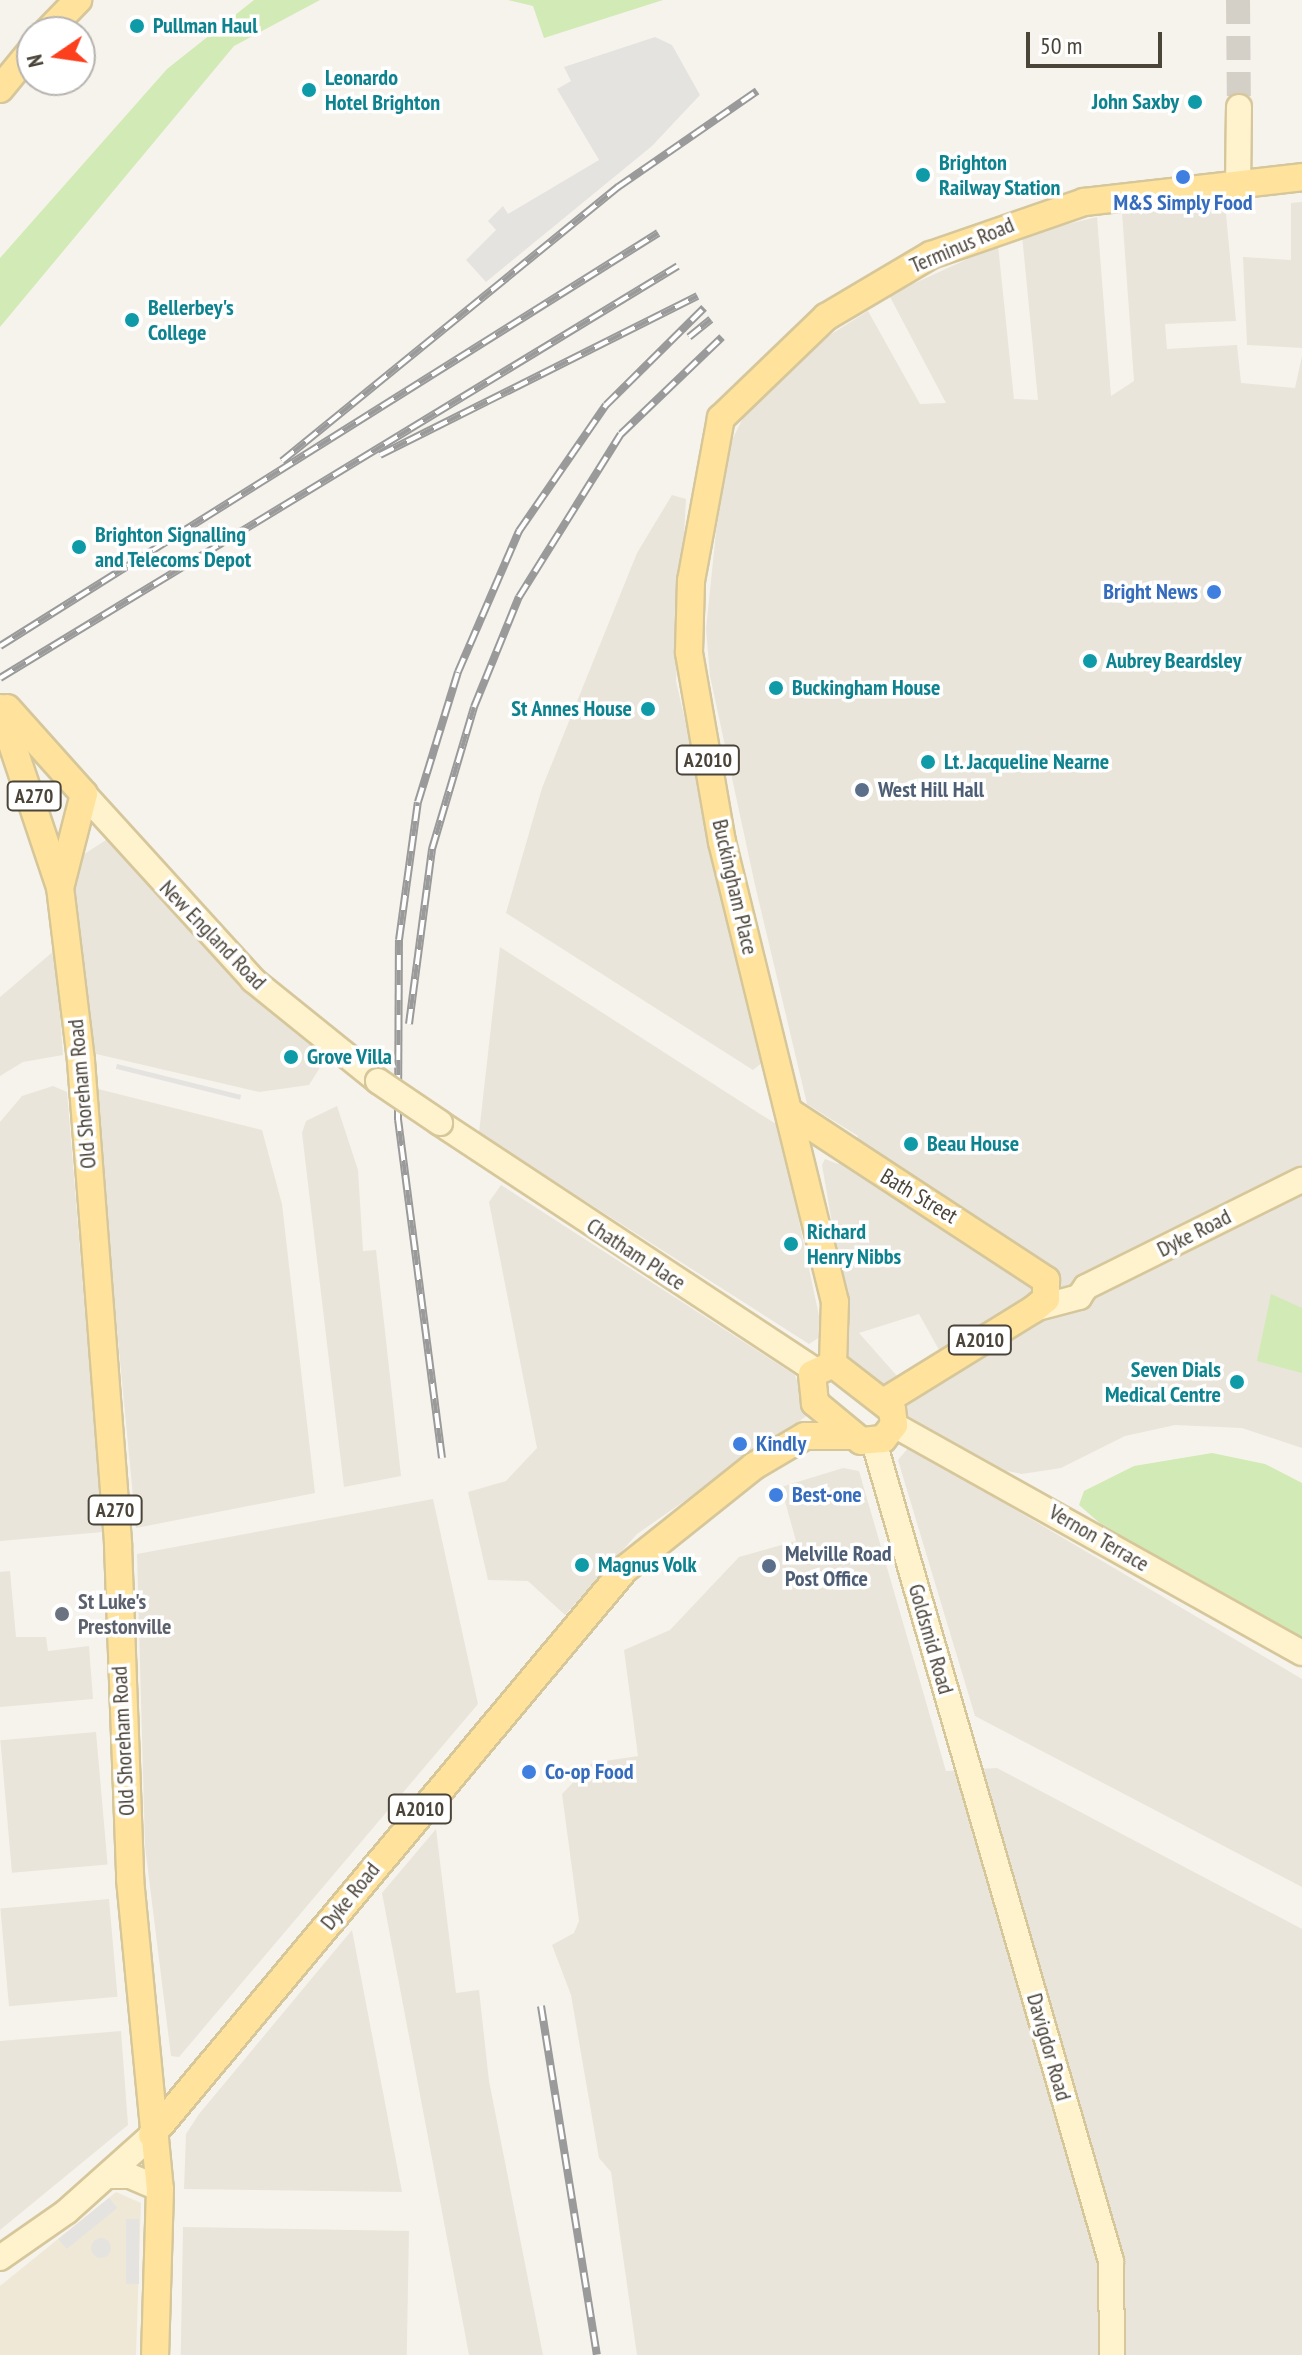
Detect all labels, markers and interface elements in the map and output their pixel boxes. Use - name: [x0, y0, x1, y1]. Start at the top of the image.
- place label: Pullman Haul: [153, 13, 258, 39]
- north arrow: [16, 16, 96, 96]
- scale bar: [1030, 16, 1166, 66]
- marker: Pullman Haul: [128, 17, 146, 35]
- text: 50 m: [1040, 30, 1082, 61]
- text: N: [20, 52, 50, 70]
- place label: Leonardo Hotel Brighton: [325, 64, 440, 116]
- marker: Leonardo Hotel Brighton: [300, 81, 318, 99]
- place label: John Saxby: [1092, 89, 1179, 115]
- marker: John Saxby: [1186, 93, 1204, 111]
- place label: Brighton Railway Station: [939, 149, 1061, 200]
- marker: Brighton Railway Station: [914, 166, 932, 184]
- marker: M&S Simply Food: [1174, 168, 1192, 186]
- place label: M&S Simply Food: [1113, 190, 1253, 216]
- street label: Terminus Road: [906, 211, 1018, 279]
- place label: Bellerbey's College: [148, 294, 234, 346]
- marker: Bellerbey's College: [123, 311, 141, 329]
- place label: Brighton Signalling and Telecoms Depot: [95, 521, 252, 572]
- marker: Brighton Signalling and Telecoms Depot: [70, 538, 88, 556]
- place label: Bright News: [1103, 579, 1198, 605]
- marker: Bright News: [1205, 583, 1223, 601]
- place label: Aubrey Beardsley: [1106, 648, 1242, 674]
- marker: Aubrey Beardsley: [1081, 652, 1099, 670]
- place label: Buckingham House: [792, 675, 940, 701]
- marker: Buckingham House: [767, 679, 785, 697]
- place label: St Annes House: [511, 696, 632, 722]
- marker: St Annes House: [639, 700, 657, 718]
- road number: A2010: [674, 744, 742, 776]
- place label: Lt. Jacqueline Nearne: [944, 749, 1110, 775]
- marker: Lt. Jacqueline Nearne: [919, 753, 937, 771]
- place label: West Hill Hall: [878, 777, 984, 803]
- road number: A270: [6, 780, 62, 812]
- marker: West Hill Hall: [853, 781, 871, 799]
- street label: Buckingham Place: [707, 817, 763, 957]
- street label: New England Road: [154, 875, 272, 995]
- street label: Old Shoreham Road: [62, 1018, 102, 1170]
- place label: Grove Villa: [307, 1044, 392, 1070]
- marker: Grove Villa: [282, 1048, 300, 1066]
- place label: Beau House: [927, 1131, 1019, 1157]
- marker: Beau House: [902, 1135, 920, 1153]
- street label: Bath Street: [876, 1163, 962, 1229]
- street label: Dyke Road: [1153, 1203, 1235, 1263]
- street label: Chatham Place: [582, 1212, 690, 1296]
- place label: Richard Henry Nibbs: [807, 1218, 902, 1270]
- marker: Richard Henry Nibbs: [782, 1235, 800, 1253]
- road number: A2010: [946, 1324, 1014, 1356]
- place label: Seven Dials Medical Centre: [1105, 1356, 1221, 1408]
- marker: Seven Dials Medical Centre: [1228, 1373, 1246, 1391]
- place label: Kindly: [756, 1431, 806, 1457]
- marker: Kindly: [731, 1435, 749, 1453]
- place label: Best-one: [792, 1482, 862, 1508]
- marker: Best-one: [767, 1486, 785, 1504]
- road number: A270: [87, 1494, 143, 1526]
- street label: Vernon Terrace: [1044, 1499, 1154, 1577]
- place label: Melville Road Post Office: [785, 1540, 892, 1592]
- place label: Magnus Volk: [598, 1552, 697, 1578]
- marker: Magnus Volk: [573, 1556, 591, 1574]
- marker: Melville Road Post Office: [760, 1557, 778, 1575]
- street label: Goldsmid Road: [903, 1581, 959, 1697]
- place label: St Luke's Prestonville: [78, 1588, 171, 1640]
- marker: St Luke's Prestonville: [53, 1605, 71, 1623]
- street label: Old Shoreham Road: [106, 1665, 140, 1817]
- place label: Co-op Food: [545, 1759, 633, 1785]
- marker: Co-op Food: [520, 1763, 538, 1781]
- road number: A2010: [386, 1793, 454, 1825]
- street label: Dyke Road: [315, 1857, 385, 1935]
- street label: Davigdor Road: [1021, 1990, 1077, 2104]

